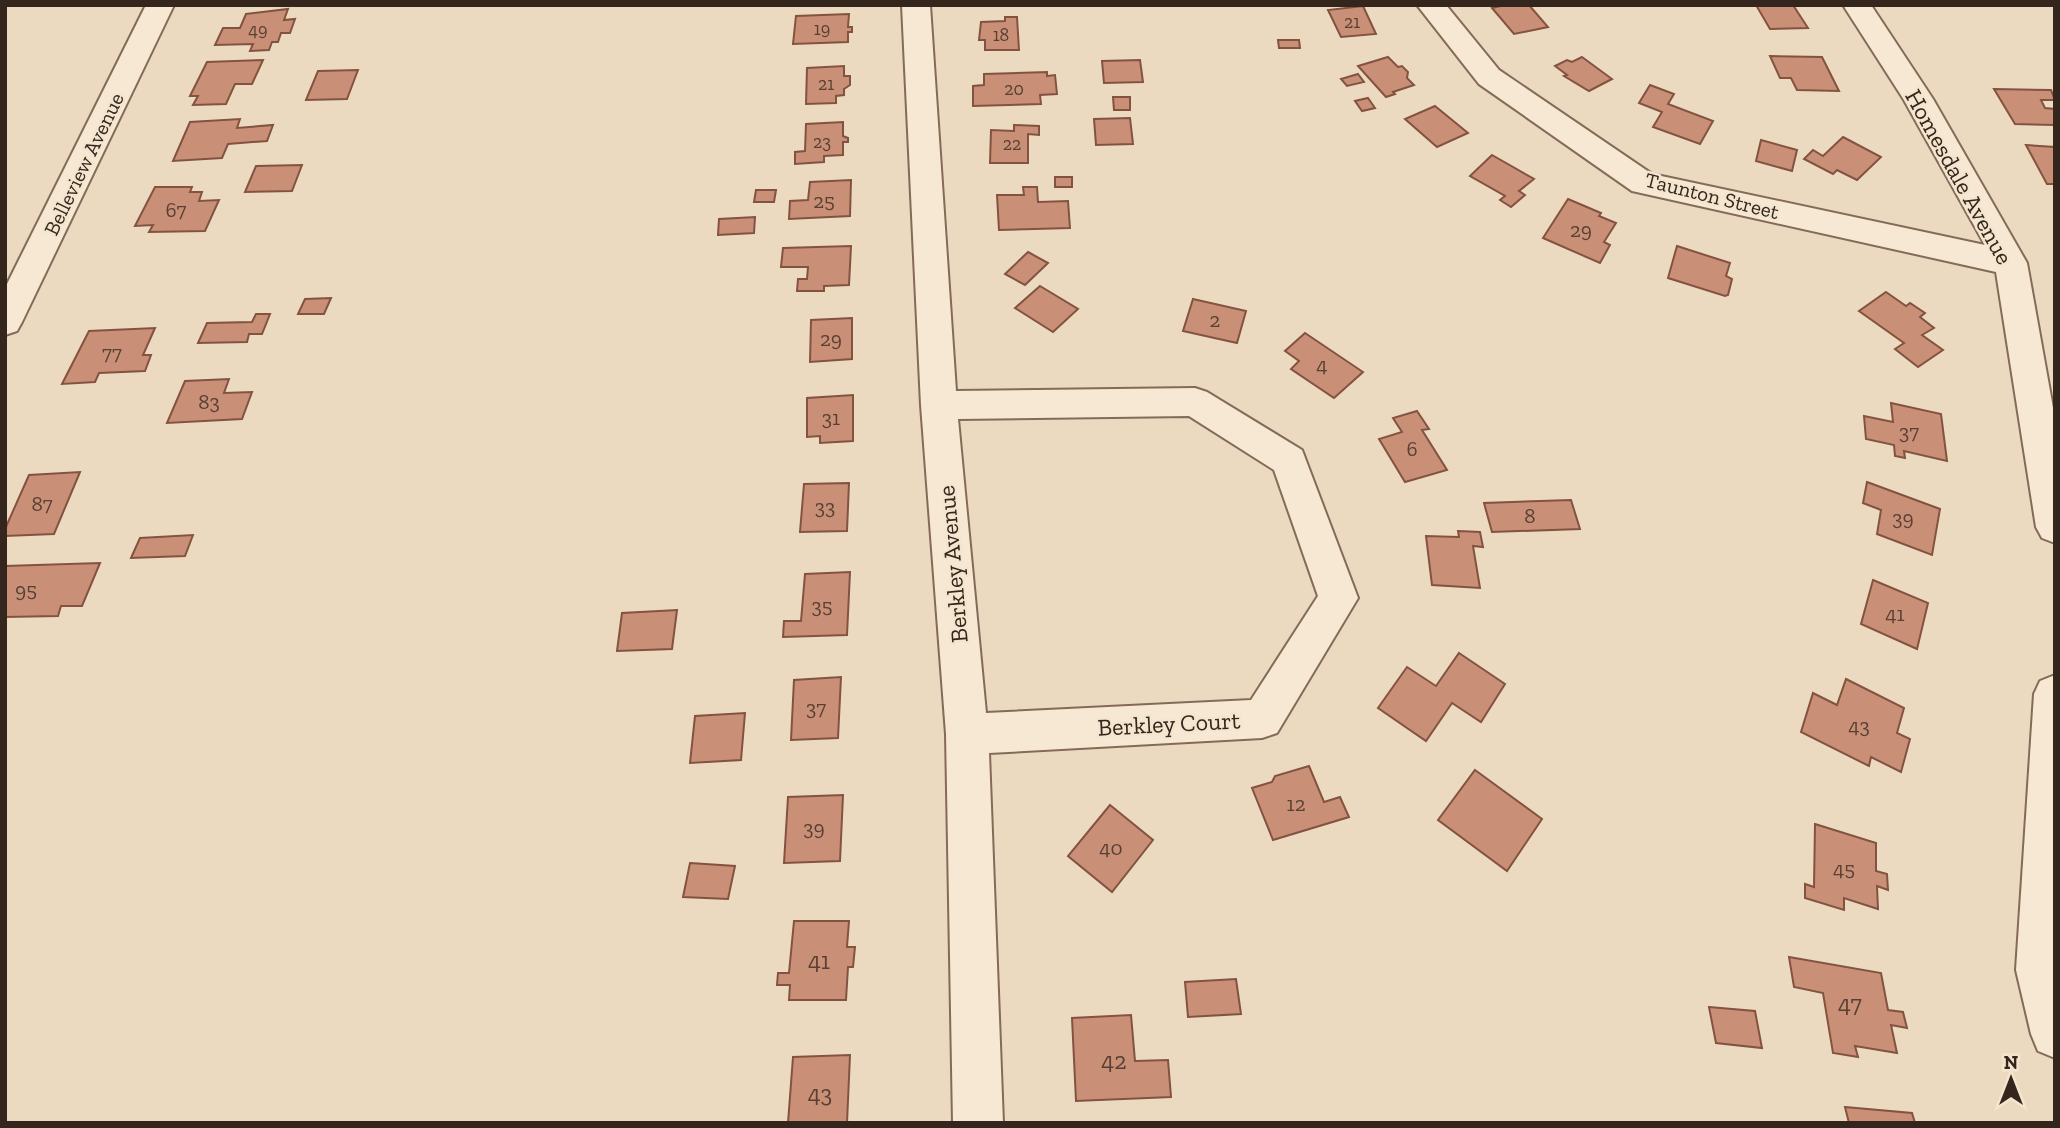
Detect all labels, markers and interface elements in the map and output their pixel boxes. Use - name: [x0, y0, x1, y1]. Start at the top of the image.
- house number: 21: [1344, 11, 1360, 33]
- house number: 19: [814, 18, 830, 40]
- house number: 49: [248, 19, 268, 41]
- house number: 18: [993, 24, 1009, 46]
- house number: 21: [818, 73, 834, 95]
- house number: 20: [1004, 78, 1024, 100]
- street label: Homesdale Avenue: [1899, 84, 2020, 269]
- street label: Belleview Avenue: [38, 88, 129, 239]
- house number: 23: [813, 131, 831, 153]
- house number: 22: [1003, 133, 1021, 155]
- street label: Taunton Street: [1643, 167, 1782, 224]
- house number: 25: [813, 188, 835, 213]
- house number: 67: [165, 197, 187, 222]
- house number: 29: [1570, 217, 1592, 242]
- house number: 2: [1210, 307, 1220, 332]
- house number: 29: [820, 326, 842, 351]
- house number: 77: [102, 340, 122, 365]
- house number: 4: [1316, 352, 1328, 377]
- house number: 83: [198, 389, 220, 414]
- house number: 31: [822, 405, 840, 430]
- house number: 37: [1899, 419, 1919, 444]
- house number: 6: [1406, 436, 1418, 461]
- street label: Berkley Avenue: [931, 484, 974, 644]
- house number: 87: [31, 491, 53, 516]
- house number: 33: [815, 494, 835, 519]
- house number: 8: [1524, 503, 1536, 528]
- house number: 39: [1892, 505, 1914, 530]
- house number: 95: [15, 577, 37, 602]
- house number: 35: [811, 593, 833, 618]
- house number: 41: [1885, 601, 1905, 626]
- house number: 37: [806, 695, 826, 720]
- street label: Berkley Court: [1097, 705, 1241, 742]
- house number: 43: [1848, 713, 1870, 738]
- house number: 12: [1287, 791, 1305, 816]
- house number: 39: [803, 815, 825, 840]
- house number: 40: [1099, 835, 1123, 860]
- house number: 45: [1833, 856, 1855, 881]
- house number: 41: [808, 946, 830, 975]
- house number: 47: [1838, 989, 1862, 1018]
- north arrow: [1976, 1044, 2046, 1114]
- house number: 42: [1101, 1046, 1127, 1075]
- text: N: [2004, 1051, 2018, 1074]
- house number: 43: [808, 1079, 832, 1108]

